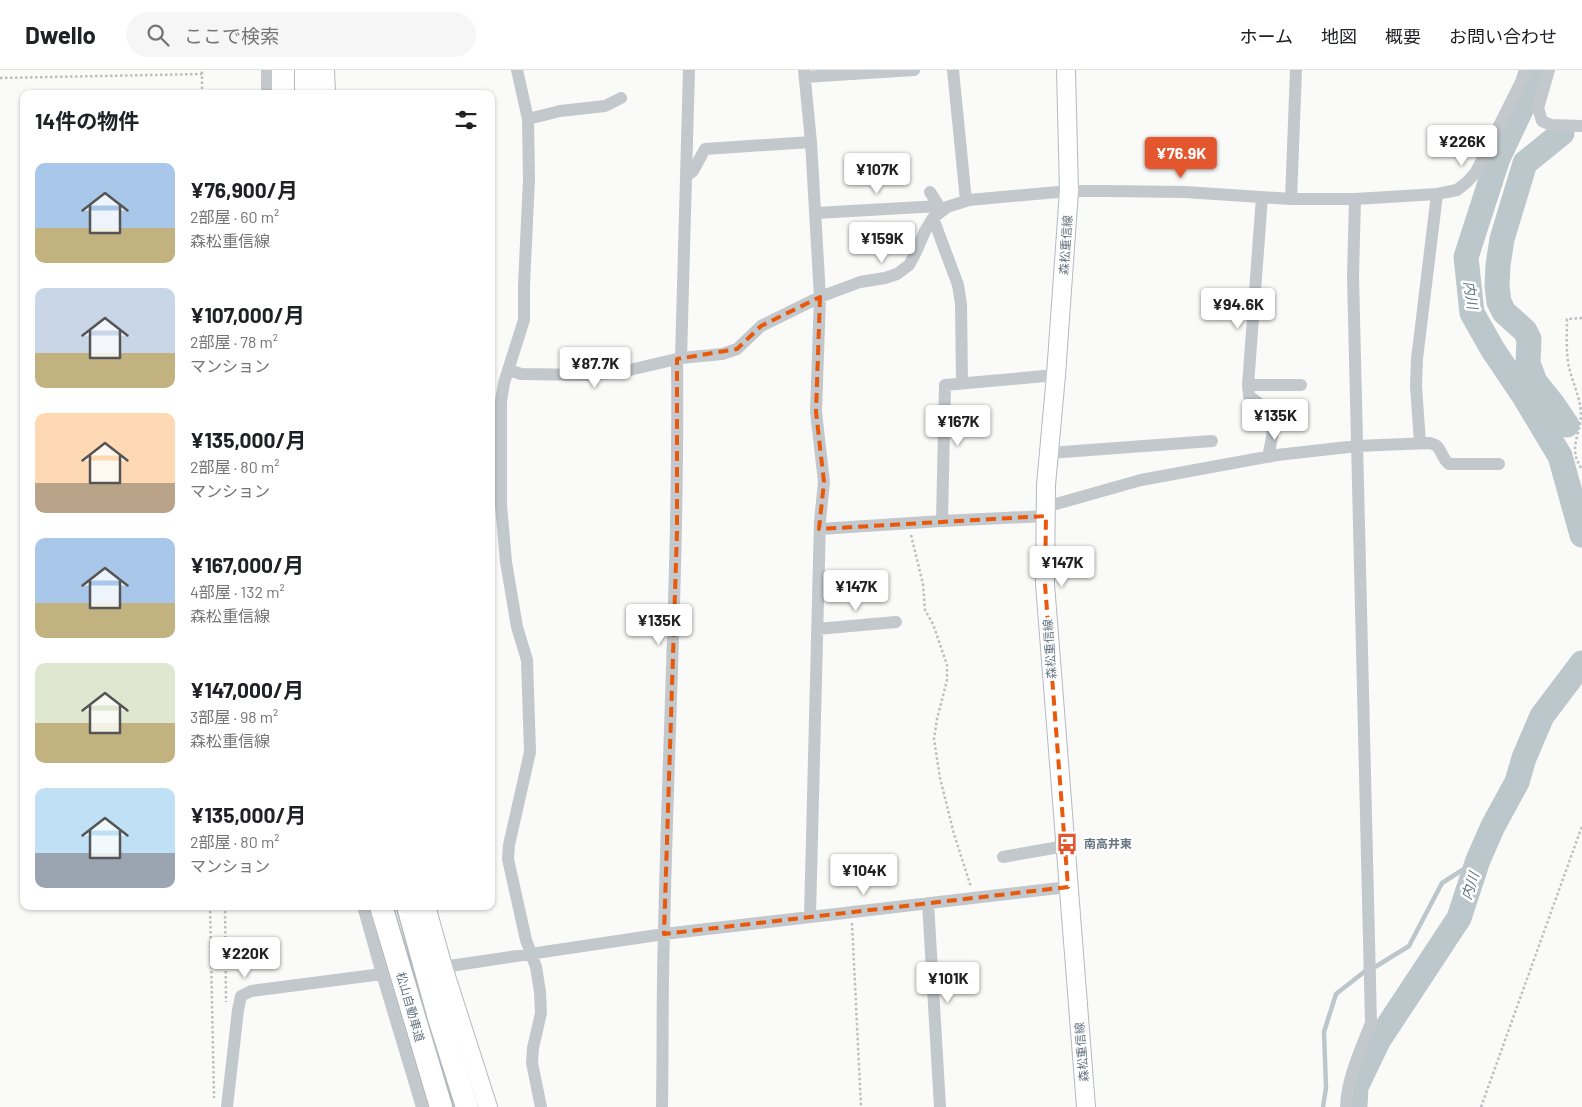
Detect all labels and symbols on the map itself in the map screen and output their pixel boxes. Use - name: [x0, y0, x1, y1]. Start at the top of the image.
- pin: ¥226K: [1427, 124, 1497, 167]
- pin: ¥76.9K: [1140, 136, 1222, 179]
- pin: ¥107K: [842, 152, 912, 195]
- street label: 森松重信線: [1056, 215, 1074, 275]
- pin: ¥159K: [847, 222, 917, 264]
- water label: 内川: [1461, 280, 1482, 312]
- pin: ¥94.6K: [1197, 288, 1279, 330]
- pin: ¥87.7K: [554, 346, 636, 389]
- pin: ¥135K: [1240, 398, 1310, 441]
- pin: ¥167K: [923, 404, 993, 447]
- pin: ¥147K: [1027, 546, 1097, 588]
- pin: ¥147K: [821, 570, 891, 612]
- pin: ¥135K: [624, 604, 694, 646]
- street label: 森松重信線: [1040, 619, 1058, 679]
- bus stop icon: 南高井東: [1054, 831, 1080, 857]
- place label: 南高井東: [1084, 836, 1132, 850]
- pin: ¥104K: [829, 854, 899, 896]
- water label: 内川: [1457, 868, 1483, 902]
- pin: ¥220K: [210, 936, 280, 979]
- pin: ¥101K: [913, 962, 983, 1004]
- street label: 松山自動車道: [394, 970, 428, 1043]
- street label: 森松重信線: [1071, 1022, 1091, 1083]

